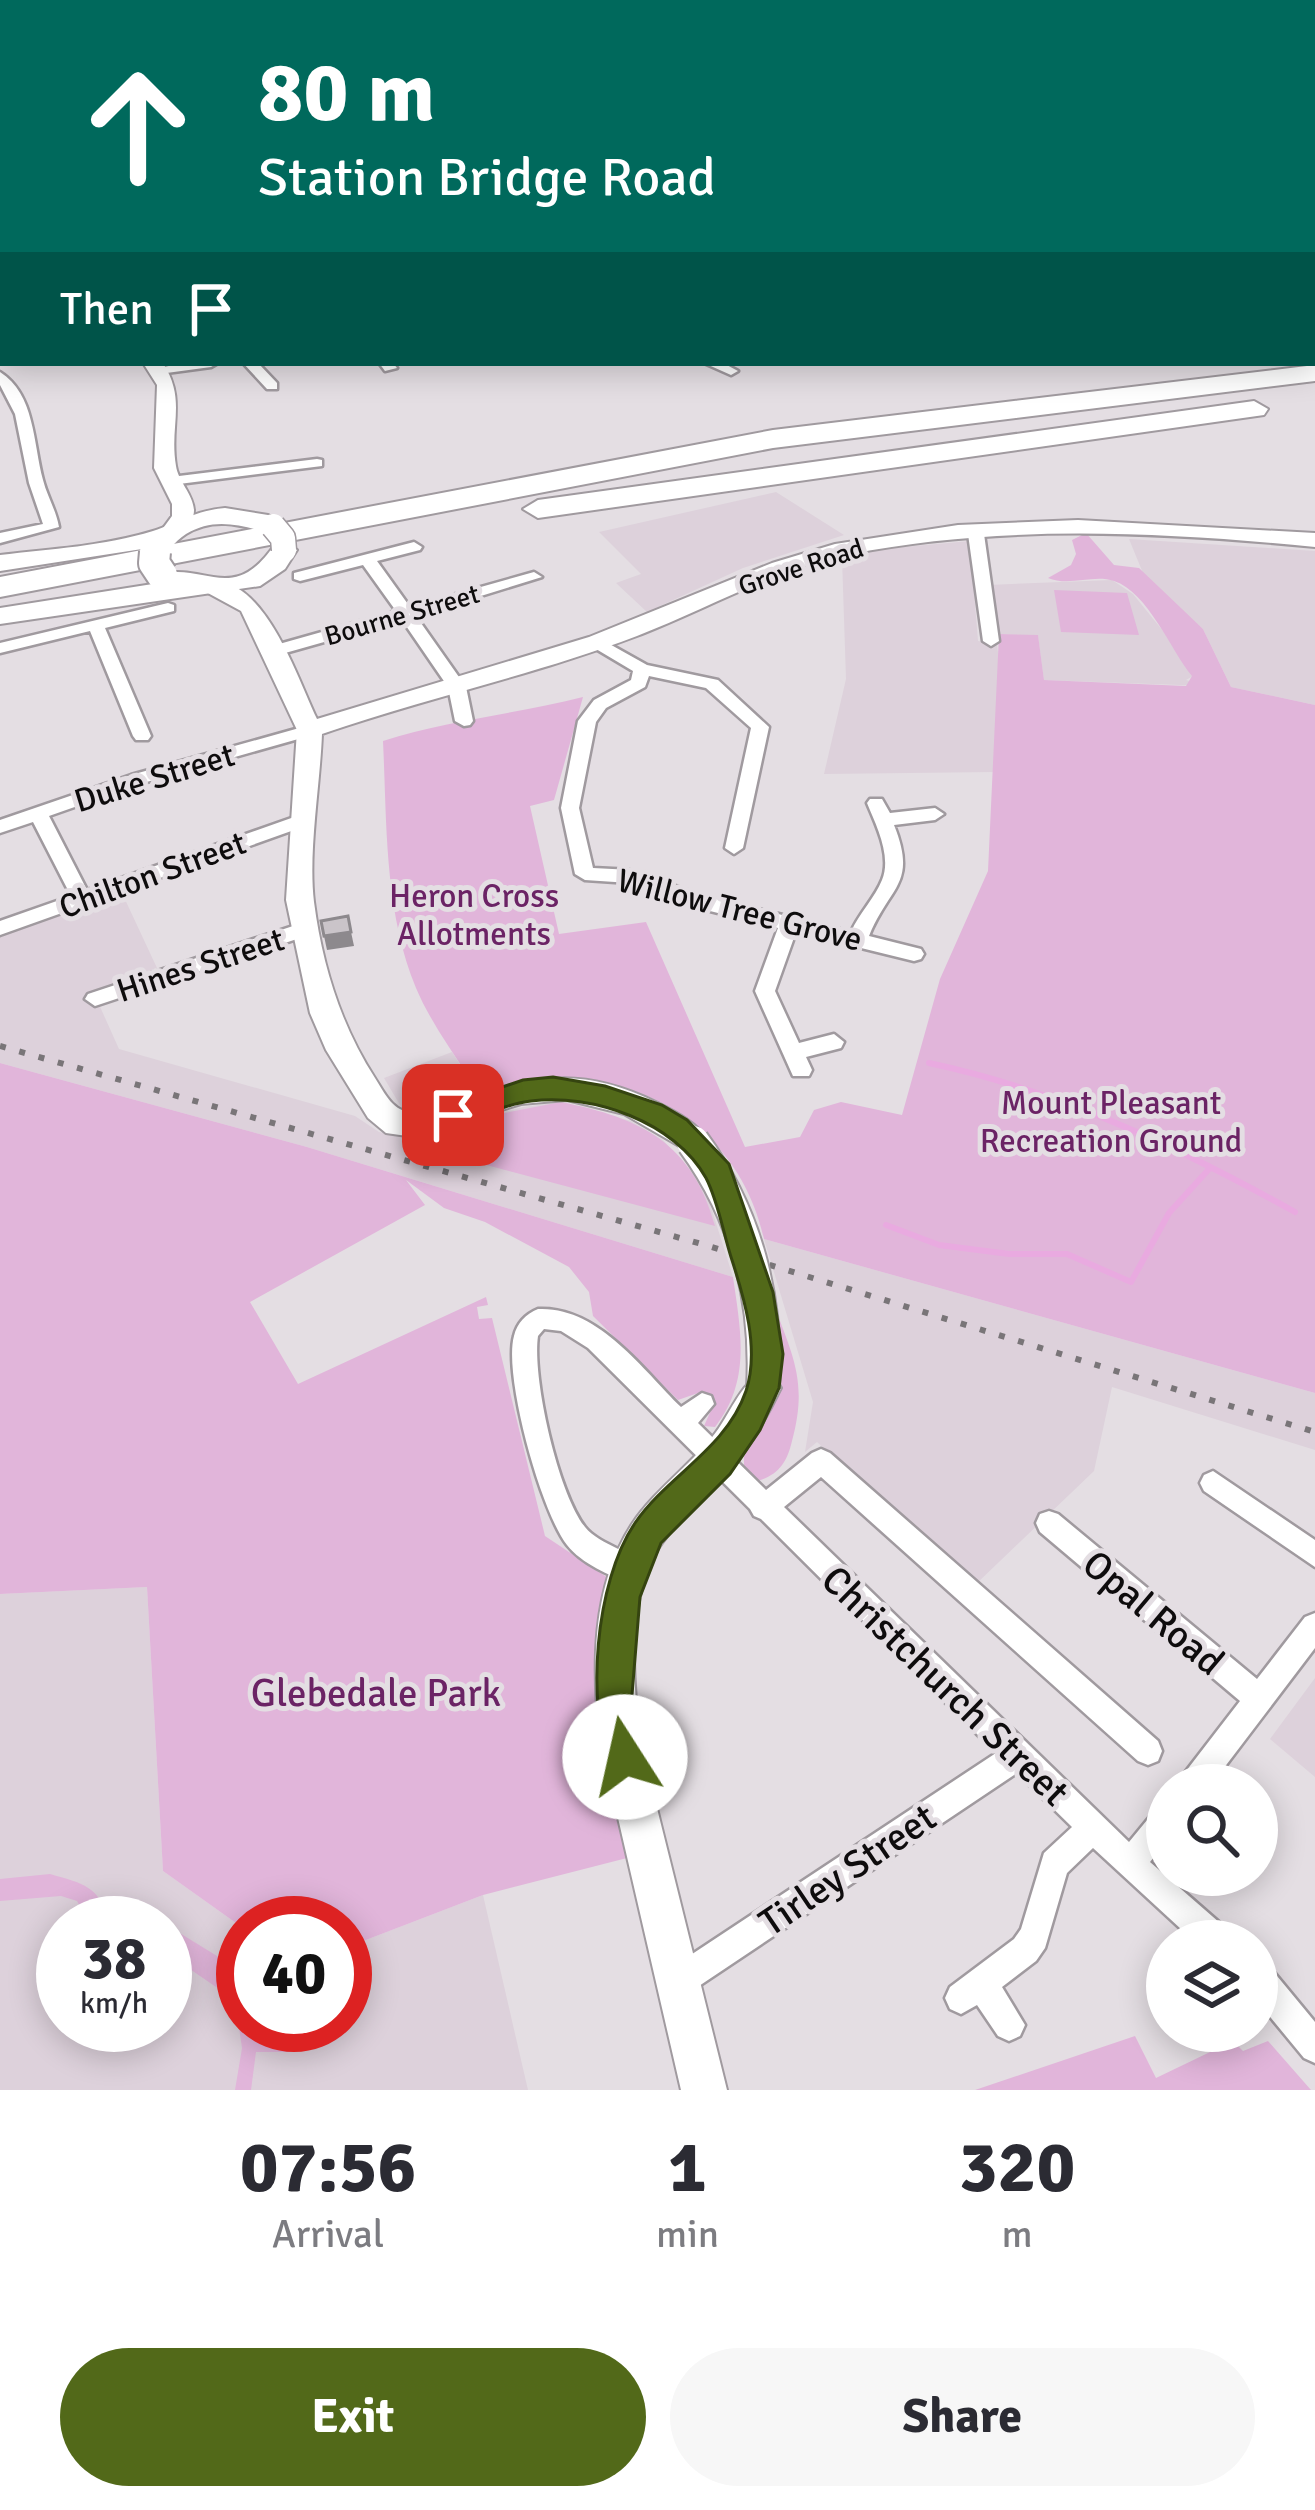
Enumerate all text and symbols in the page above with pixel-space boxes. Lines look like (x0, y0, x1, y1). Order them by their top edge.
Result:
text: 80 m (258, 41, 435, 145)
icon: ahead (60, 48, 216, 204)
text: Station Bridge Road (258, 144, 716, 211)
icon: arrive (178, 276, 244, 342)
text: Then (60, 282, 154, 337)
street label: Grove Road (734, 532, 868, 603)
street label: Bourne Street (321, 578, 483, 653)
street label: Duke Street (70, 735, 239, 822)
street label: Chilton Street (54, 823, 251, 928)
street label: Willow Tree Grove (613, 860, 866, 961)
park label: Heron Cross Allotments (389, 876, 559, 955)
street label: Hines Street (112, 919, 289, 1012)
pin (402, 1064, 504, 1166)
icon: arrive (420, 1082, 486, 1148)
park label: Mount Pleasant Recreation Ground (980, 1083, 1242, 1162)
street label: Opal Road (1073, 1540, 1234, 1686)
street label: Christchurch Street (812, 1556, 1079, 1816)
park label: Glebedale Park (251, 1669, 501, 1717)
position arrow (562, 1694, 688, 1820)
map controls (1146, 1764, 1278, 2052)
button: search (1146, 1764, 1278, 1896)
street label: Tirley Street (750, 1793, 945, 1946)
speed limit sign: 40 (216, 1896, 372, 2052)
button: layers (1146, 1920, 1278, 2052)
text: 38 (82, 1922, 146, 1996)
text: km/h (80, 1985, 148, 2022)
text: 07:56 (240, 2123, 416, 2212)
text: 1 (668, 2123, 707, 2212)
text: 320 (959, 2123, 1075, 2212)
text: Arrival (272, 2210, 384, 2258)
text: min (656, 2210, 719, 2258)
text: m (1001, 2210, 1033, 2258)
button: Exit (60, 2348, 646, 2486)
button: Share (670, 2348, 1255, 2486)

